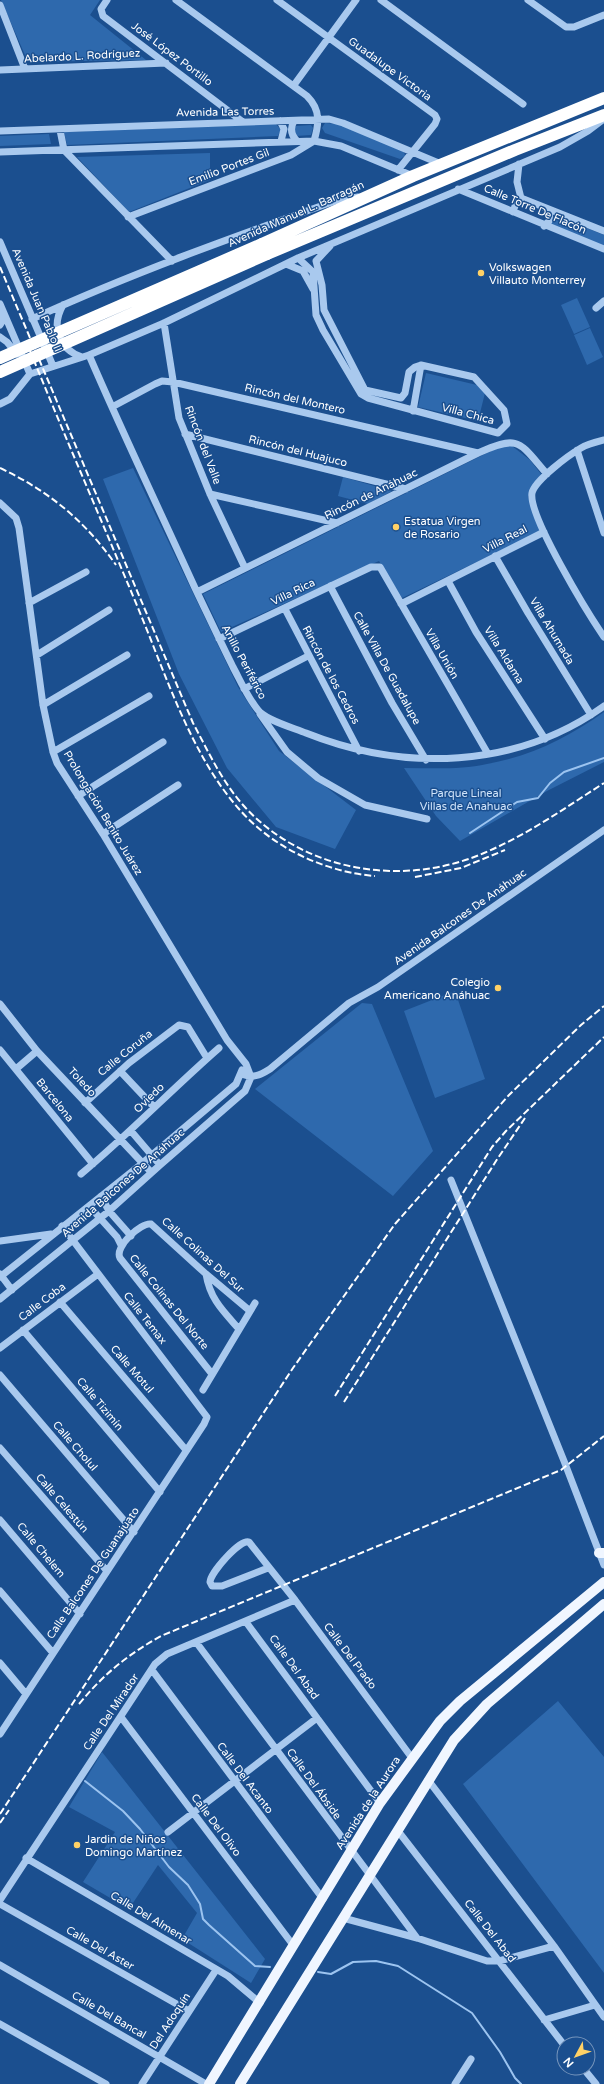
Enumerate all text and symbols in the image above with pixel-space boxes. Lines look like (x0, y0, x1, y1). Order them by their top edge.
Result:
street label: José López Portillo (129, 19, 215, 89)
street label: Guadalupe Victoria (346, 34, 434, 104)
street label: Abelardo L. Rodríguez (23, 46, 141, 66)
street label: Avenida Las Torres (176, 105, 274, 119)
street label: Emilio Portes Gil (187, 146, 271, 188)
street label: Avenida Manuel L. Barragán (226, 178, 366, 250)
street label: Calle Torre De Flacón (482, 181, 588, 237)
street label: Avenida Juan Pablo II (9, 246, 65, 354)
place label: Volkswagen Villauto Monterrey (489, 261, 586, 287)
marker: Volkswagen Villauto Monterrey (476, 268, 486, 278)
street label: Rincón del Montero (243, 381, 347, 417)
street label: Villa Chica (440, 401, 496, 427)
street label: Rincón del Valle (182, 404, 224, 486)
street label: Rincón del Huajuco (247, 432, 349, 470)
street label: Rincón de Anáhuac (322, 466, 420, 522)
place label: Estatua Virgen de Rosario (404, 515, 481, 541)
marker: Estatua Virgen de Rosario (391, 522, 401, 532)
street label: Villa Real (481, 522, 529, 556)
street label: Villa Rica (269, 576, 317, 608)
street label: Villa Ahumada (527, 595, 577, 667)
street label: Calle Villa De Guadalupe (350, 609, 424, 727)
street label: Anillo Periférico (219, 622, 269, 702)
street label: Rincón de los Cedros (300, 624, 362, 726)
street label: Villa Aldama (481, 624, 527, 686)
street label: Villa Unión (422, 627, 462, 681)
street label: Prolongación Benito Juárez (61, 748, 146, 878)
park label: Parque Lineal Villas de Anahuac (420, 787, 512, 813)
street label: Avenida Balcones De Anáhuac (391, 866, 529, 968)
place label: Colegio Americano Anáhuac (384, 976, 490, 1002)
marker: Colegio Americano Anáhuac (493, 983, 503, 993)
street label: Calle Coruña (95, 1027, 155, 1079)
street label: Toledo (65, 1065, 99, 1100)
street label: Barcelona (34, 1076, 76, 1124)
street label: Oviedo (131, 1080, 167, 1116)
street label: Avenida Balcones De Anáhuac (59, 1126, 187, 1240)
street label: Calle Colinas Del Sur (159, 1215, 248, 1296)
street label: Calle Colinas Del Norte (127, 1252, 211, 1352)
street label: Calle Coba (16, 1280, 68, 1324)
street label: Calle Temax (121, 1289, 169, 1347)
street label: Calle Motul (108, 1342, 156, 1396)
street label: Calle Tizimín (74, 1375, 126, 1433)
street label: Calle Cholul (50, 1418, 100, 1474)
street label: Calle Celestún (33, 1471, 91, 1535)
street label: Calle Balcones De Guanajuato (44, 1504, 142, 1641)
street label: Calle Chelem (14, 1520, 68, 1580)
street label: Calle Del Prado (321, 1620, 379, 1692)
street label: Calle Del Abad (266, 1632, 322, 1702)
street label: Calle Del Mirador (81, 1671, 142, 1753)
street label: Calle Del Acanto (214, 1740, 276, 1816)
street label: Calle Del Ábside (284, 1745, 345, 1822)
street label: Avenida de la Aurora (333, 1754, 403, 1852)
street label: Calle Del Olivo (188, 1791, 244, 1859)
place label: Jardin de Niños Domingo Martínez (85, 1833, 183, 1859)
marker: Jardin de Niños Domingo Martínez (72, 1840, 82, 1850)
street label: Calle Del Almenar (108, 1889, 195, 1948)
street label: Calle Del Abad (461, 1897, 519, 1965)
street label: Calle Del Aster (64, 1923, 137, 1973)
street label: Calle Del Bancal (70, 1988, 148, 2042)
street label: Del Adoquín (147, 1990, 193, 2052)
north arrow (556, 2036, 596, 2076)
text: N (561, 2055, 577, 2070)

